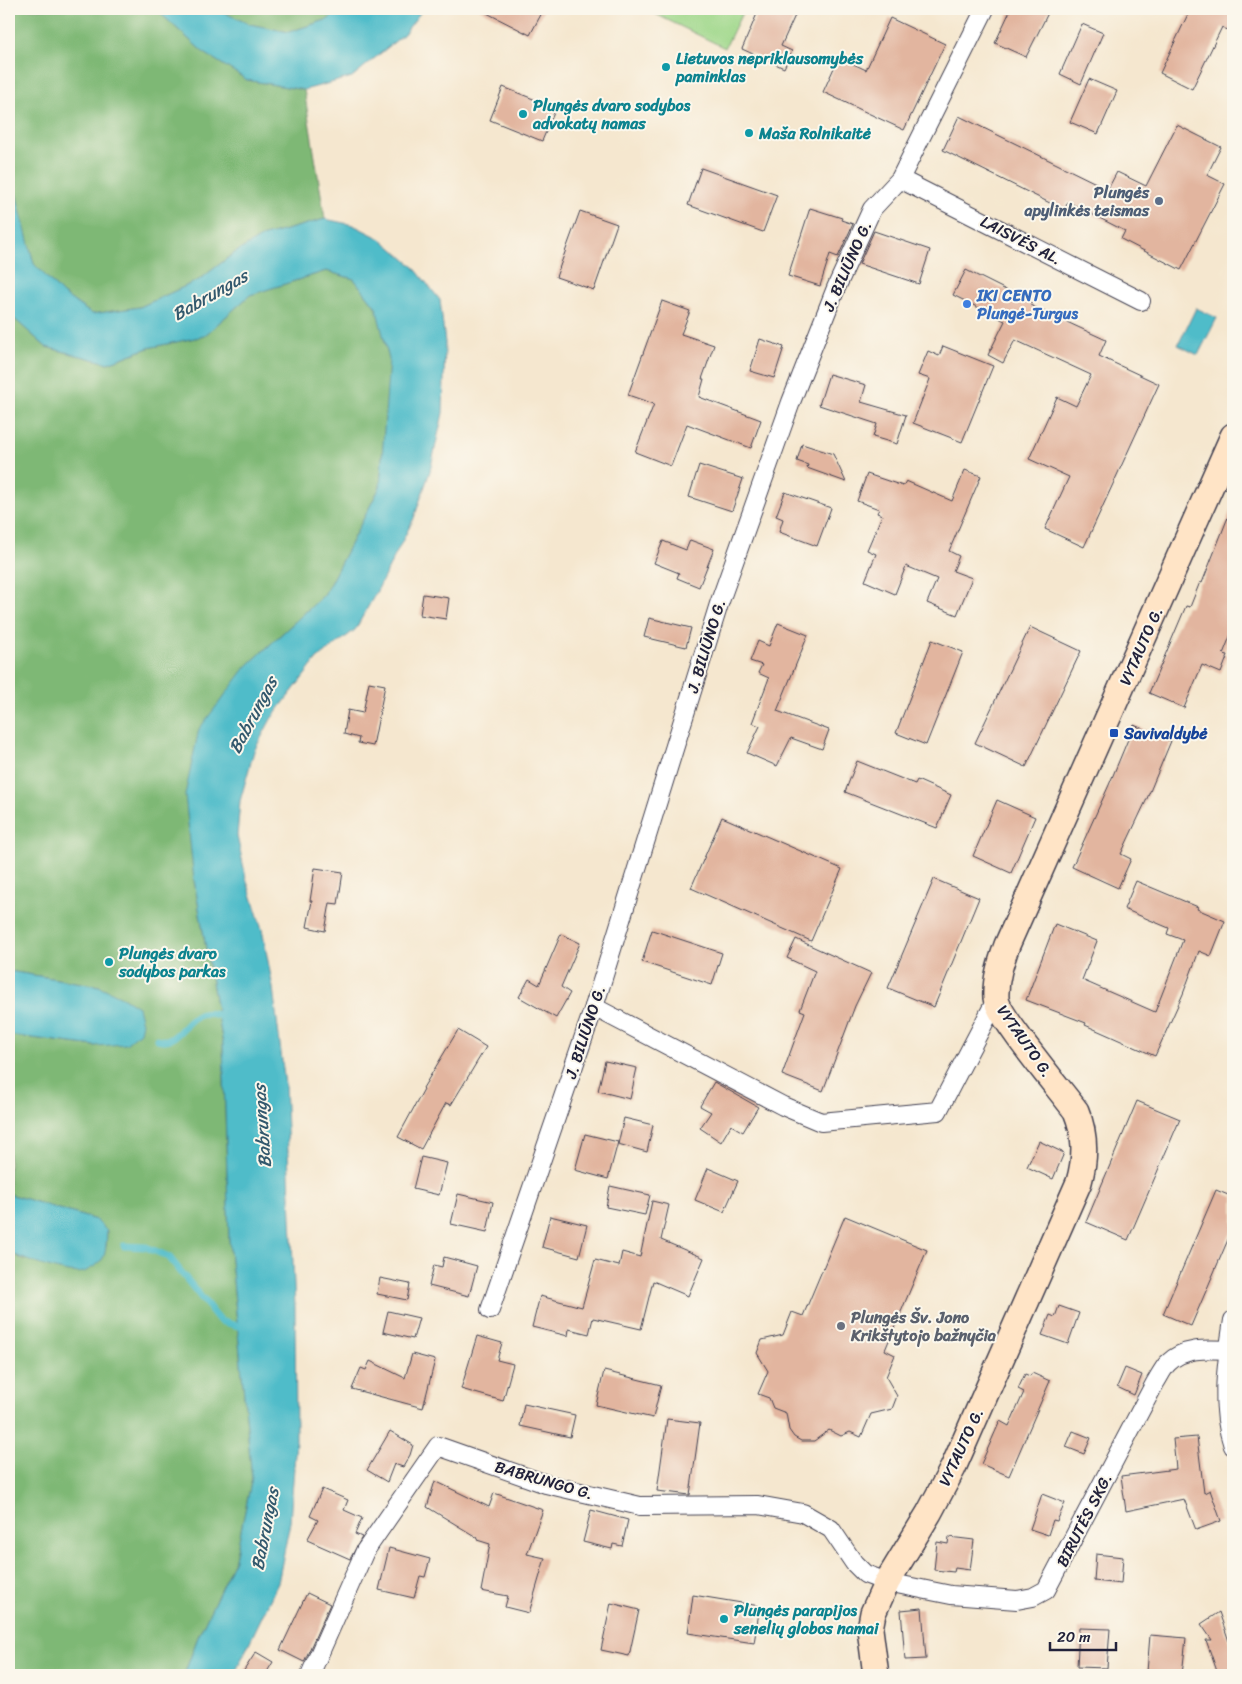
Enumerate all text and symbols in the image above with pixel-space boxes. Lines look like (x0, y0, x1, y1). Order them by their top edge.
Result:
place label: Lietuvos nepriklausomybės paminklas (675, 44, 864, 91)
marker: Lietuvos nepriklausomybės paminklas (660, 61, 672, 73)
place label: Plungės dvaro sodybos advokatų namas (532, 91, 691, 138)
marker: Plungės dvaro sodybos advokatų namas (517, 108, 529, 120)
place label: Maša Rolnikaitė (758, 119, 872, 148)
marker: Maša Rolnikaitė (743, 127, 755, 139)
place label: Plungės apylinkės teismas (1024, 178, 1150, 225)
marker: Plungės apylinkės teismas (1153, 195, 1165, 207)
street label: LAISVĖS AL. (975, 207, 1067, 273)
street label: J. BILIŪNO G. (814, 216, 880, 317)
water label: Babrungas (166, 259, 256, 330)
place label: IKI CENTO Plungė-Turgus (976, 281, 1078, 328)
marker: IKI CENTO Plungė-Turgus (961, 298, 973, 310)
street label: J. BILIŪNO G. (678, 596, 734, 697)
street label: VYTAUTO G. (1111, 602, 1171, 690)
water label: Babrungas (219, 669, 288, 759)
place label: Savivaldybė (1123, 719, 1208, 748)
marker: Savivaldybė (1108, 727, 1120, 739)
place label: Plungės dvaro sodybos parkas (118, 939, 226, 986)
marker: Plungės dvaro sodybos parkas (103, 956, 115, 968)
street label: J. BILIŪNO G. (556, 982, 614, 1083)
street label: VYTAUTO G. (989, 998, 1061, 1084)
water label: Babrungas (243, 1082, 281, 1169)
place label: Plungės Šv. Jono Krikštytojo bažnyčia (850, 1303, 997, 1350)
marker: Plungės Šv. Jono Krikštytojo bažnyčia (835, 1320, 847, 1332)
street label: VYTAUTO G. (930, 1403, 992, 1491)
street label: BABRUNGO G. (491, 1452, 597, 1508)
street label: BIRUTĖS SKG. (1048, 1468, 1120, 1572)
water label: Babrungas (241, 1483, 289, 1573)
place label: Plungės parapijos senelių globos namai (733, 1596, 880, 1643)
marker: Plungės parapijos senelių globos namai (718, 1613, 730, 1625)
scale bar (1050, 1619, 1116, 1651)
text: 20 m (1057, 1624, 1091, 1650)

